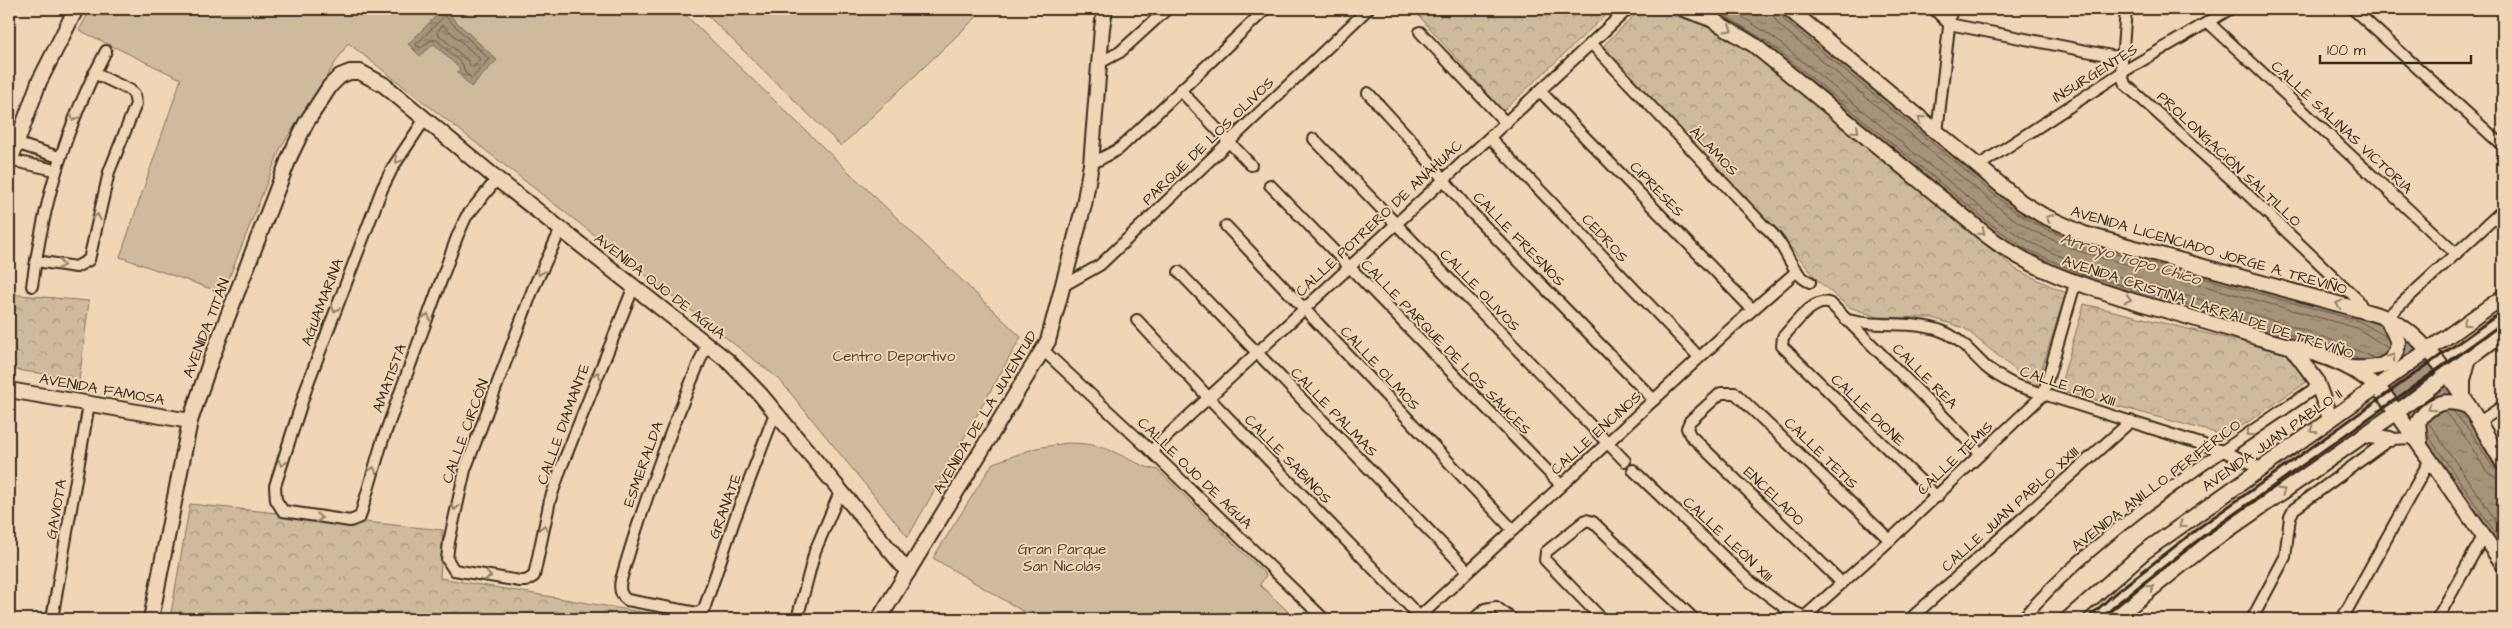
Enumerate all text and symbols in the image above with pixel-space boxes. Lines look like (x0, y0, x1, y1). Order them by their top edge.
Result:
one-way arrow (1723, 23, 1732, 33)
scale bar (2320, 32, 2471, 64)
street label: INSURGENTES (2049, 39, 2142, 108)
text: 100 m (2327, 40, 2366, 61)
street label: CALLE SALINAS VICTORIA (2266, 56, 2417, 199)
street label: PARQUE DE LOS OLIVOS (1138, 72, 1279, 210)
street label: PROLONGACIÓN SALTILLO (2152, 87, 2306, 232)
one-way arrow (70, 113, 81, 122)
one-way arrow (1917, 116, 1926, 125)
street label: ÁLAMOS (1685, 122, 1743, 181)
one-way arrow (1850, 124, 1859, 132)
street label: CALLE POTRERO DE ANÁHUAC (1291, 135, 1468, 302)
one-way arrow (395, 154, 404, 163)
street label: CIPRESES (1625, 157, 1689, 222)
street label: CALLE FRESNOS (1468, 187, 1570, 292)
street label: AVENIDA LICENCIADO JORGE A. TREVIÑO (2068, 201, 2349, 300)
street label: CEDROS (1577, 209, 1633, 268)
one-way arrow (92, 213, 102, 222)
one-way arrow (2045, 214, 2054, 224)
one-way arrow (1976, 226, 1986, 235)
water label: Arroyo Topo Chico (2058, 227, 2204, 292)
street label: AVENIDA OJO DE AGUA (590, 228, 730, 345)
street label: CALLE OLIVOS (1435, 244, 1525, 337)
street label: AVENIDA CRISTINA LARRALDE DE TREVIÑO (2059, 250, 2356, 365)
street label: AGUAMARINA (296, 255, 349, 349)
street label: CALLE PARQUE DE LOS SAUCES (1356, 255, 1536, 440)
one-way arrow (57, 259, 65, 269)
one-way arrow (536, 267, 546, 276)
street label: AVENIDA TITÁN (178, 275, 235, 381)
one-way arrow (2124, 294, 2132, 304)
one-way arrow (2334, 299, 2343, 310)
one-way arrow (331, 304, 341, 313)
one-way arrow (422, 313, 432, 321)
one-way arrow (2462, 317, 2472, 326)
street label: CALLE OLMOS (1335, 322, 1425, 415)
street label: AVENIDA DE LA JUVENTUD (928, 326, 1043, 498)
street label: CALLE REA (1887, 339, 1962, 414)
street label: AMATISTA (367, 340, 412, 416)
park label: Centro Deportivo (833, 346, 956, 367)
one-way arrow (2386, 353, 2395, 363)
street label: CALLE DIAMANTE (532, 361, 595, 487)
street label: CALLE PÍO XIII (2017, 361, 2118, 412)
street label: CALLE PALMAS (1285, 363, 1382, 462)
street label: AVENIDA FAMOSA (38, 368, 166, 411)
street label: CALLE DIONE (1826, 369, 1910, 451)
one-way arrow (591, 371, 601, 380)
street label: CALLE CIRCÓN (437, 376, 494, 486)
street label: AVENIDA JUAN PABLO II (2198, 384, 2347, 497)
street label: CALLE ENCINOS (1546, 386, 1647, 480)
one-way arrow (2427, 402, 2437, 411)
street label: CALLE SABINOS (1239, 410, 1336, 509)
street label: CALLE OJO DE AGUA (1132, 413, 1257, 534)
street label: CALLE TETIS (1779, 413, 1863, 494)
street label: AVENIDA ANILLO PERIFÉRICO (2067, 415, 2245, 556)
street label: CALLE TEMIS (1913, 416, 1998, 500)
street label: ESMERALDA (618, 418, 669, 510)
one-way arrow (2309, 424, 2319, 433)
one-way arrow (2246, 427, 2255, 436)
street label: CALLE JUAN PABLO XXIII (1937, 442, 2084, 577)
one-way arrow (278, 458, 288, 466)
street label: ENCELADO (1738, 462, 1809, 531)
one-way arrow (368, 466, 378, 474)
street label: GRANATE (704, 471, 747, 542)
street label: GAVIOTA (41, 477, 72, 541)
one-way arrow (2276, 488, 2286, 497)
street label: CALLE LEÓN XIII (1678, 492, 1777, 587)
one-way arrow (451, 503, 461, 512)
one-way arrow (315, 512, 323, 523)
one-way arrow (2178, 519, 2187, 528)
one-way arrow (538, 524, 549, 533)
park label: Gran Parque San Nicolás (1018, 539, 1106, 577)
one-way arrow (484, 571, 492, 581)
one-way arrow (2146, 585, 2155, 594)

